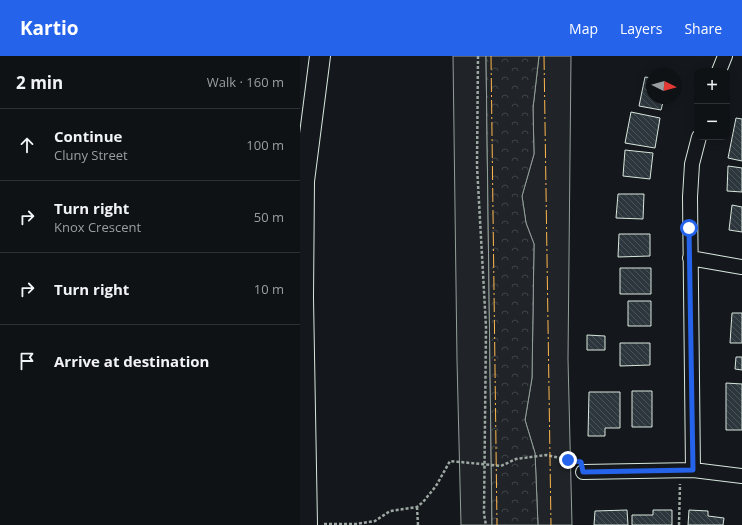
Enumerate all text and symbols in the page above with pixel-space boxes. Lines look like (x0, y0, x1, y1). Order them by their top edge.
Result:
text: Kartio (20, 15, 79, 41)
text: Map (569, 19, 598, 38)
text: Layers (620, 19, 662, 38)
text: Share (684, 19, 722, 38)
north arrow (646, 68, 682, 104)
map controls (694, 68, 730, 140)
button: + (694, 68, 730, 104)
text: 2 min (16, 71, 63, 94)
text: Walk · 160 m (207, 73, 284, 91)
button: − (694, 104, 730, 140)
text: Continue (54, 126, 122, 146)
icon: ahead (16, 134, 38, 156)
text: 100 m (246, 136, 284, 154)
text: Cluny Street (54, 146, 128, 164)
text: Turn right (54, 198, 129, 218)
icon: right (16, 206, 38, 228)
text: 50 m (254, 208, 284, 226)
text: Knox Crescent (54, 218, 141, 236)
route start (680, 219, 698, 237)
icon: right (16, 278, 38, 300)
text: Turn right (54, 279, 129, 299)
text: 10 m (254, 280, 284, 298)
icon: arrive (16, 350, 38, 372)
text: Arrive at destination (54, 351, 209, 371)
route end (559, 451, 577, 469)

